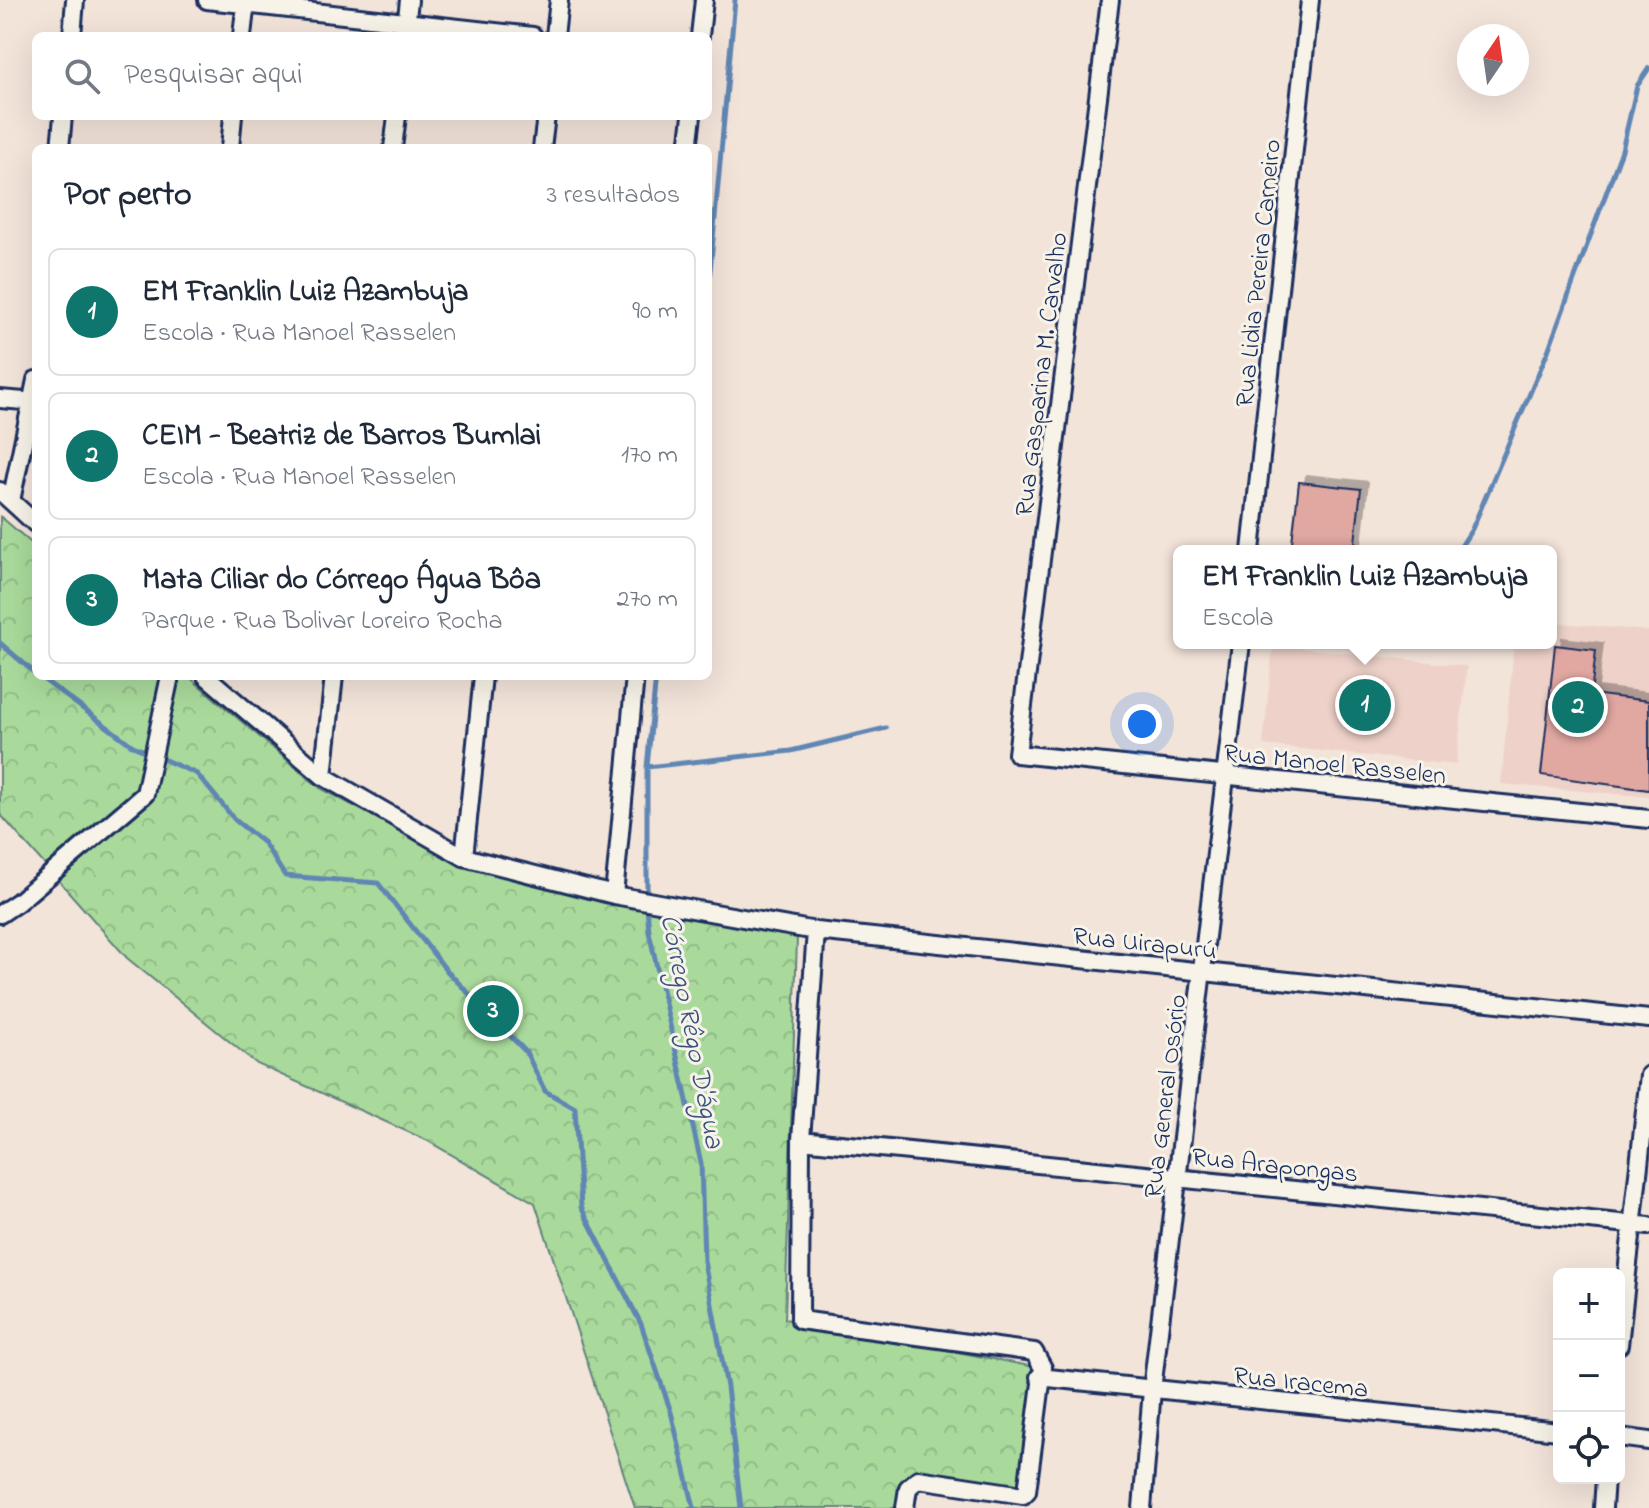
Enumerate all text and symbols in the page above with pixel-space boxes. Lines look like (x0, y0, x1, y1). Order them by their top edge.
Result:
north arrow (1457, 24, 1529, 96)
search box (32, 32, 712, 120)
icon: search (60, 54, 104, 98)
text: Pesquisar aqui (124, 54, 303, 98)
street label: Rua Lidia Pereira Carneiro (1227, 138, 1293, 409)
text: Por perto (64, 171, 192, 221)
text: 3 resultados (547, 177, 680, 215)
street label: Rua Gasparina M. Carvalho (1007, 230, 1079, 519)
text: EM Franklin Luiz Azambuja (142, 271, 468, 315)
text: 1 (88, 293, 96, 331)
text: 90 m (632, 293, 678, 331)
text: Escola · Rua Manoel Rasselen (142, 315, 456, 353)
text: CEIM - Beatriz de Barros Bumlai (142, 415, 541, 459)
text: 2 (86, 437, 98, 475)
text: 170 m (621, 437, 678, 475)
text: Escola · Rua Manoel Rasselen (142, 459, 456, 497)
popup (1173, 545, 1557, 649)
text: EM Franklin Luiz Azambuja (1202, 556, 1528, 600)
text: Mata Ciliar do Córrego Água Bôa (142, 559, 541, 603)
text: 3 (87, 581, 97, 619)
text: 270 m (616, 581, 678, 619)
text: Escola (1202, 600, 1274, 638)
text: Parque · Rua Bolivar Loreiro Rocha (142, 603, 502, 641)
pin: 1 (1339, 675, 1391, 735)
pin: 2 (1552, 677, 1604, 737)
your location (1122, 704, 1162, 744)
street label: Rua Manoel Rasselen (1221, 735, 1448, 797)
water label: Córrego Rêgo D'água (648, 911, 734, 1153)
street label: Rua Uirapurú (1071, 919, 1219, 971)
pin: 3 (467, 981, 519, 1041)
street label: Rua General Osório (1136, 992, 1198, 1201)
street label: Rua Arapongas (1190, 1139, 1360, 1195)
map controls (1553, 1268, 1625, 1484)
button: + (1553, 1268, 1625, 1340)
button: − (1553, 1340, 1625, 1412)
street label: Rua Iracema (1231, 1358, 1370, 1410)
button: locate (1553, 1412, 1625, 1484)

